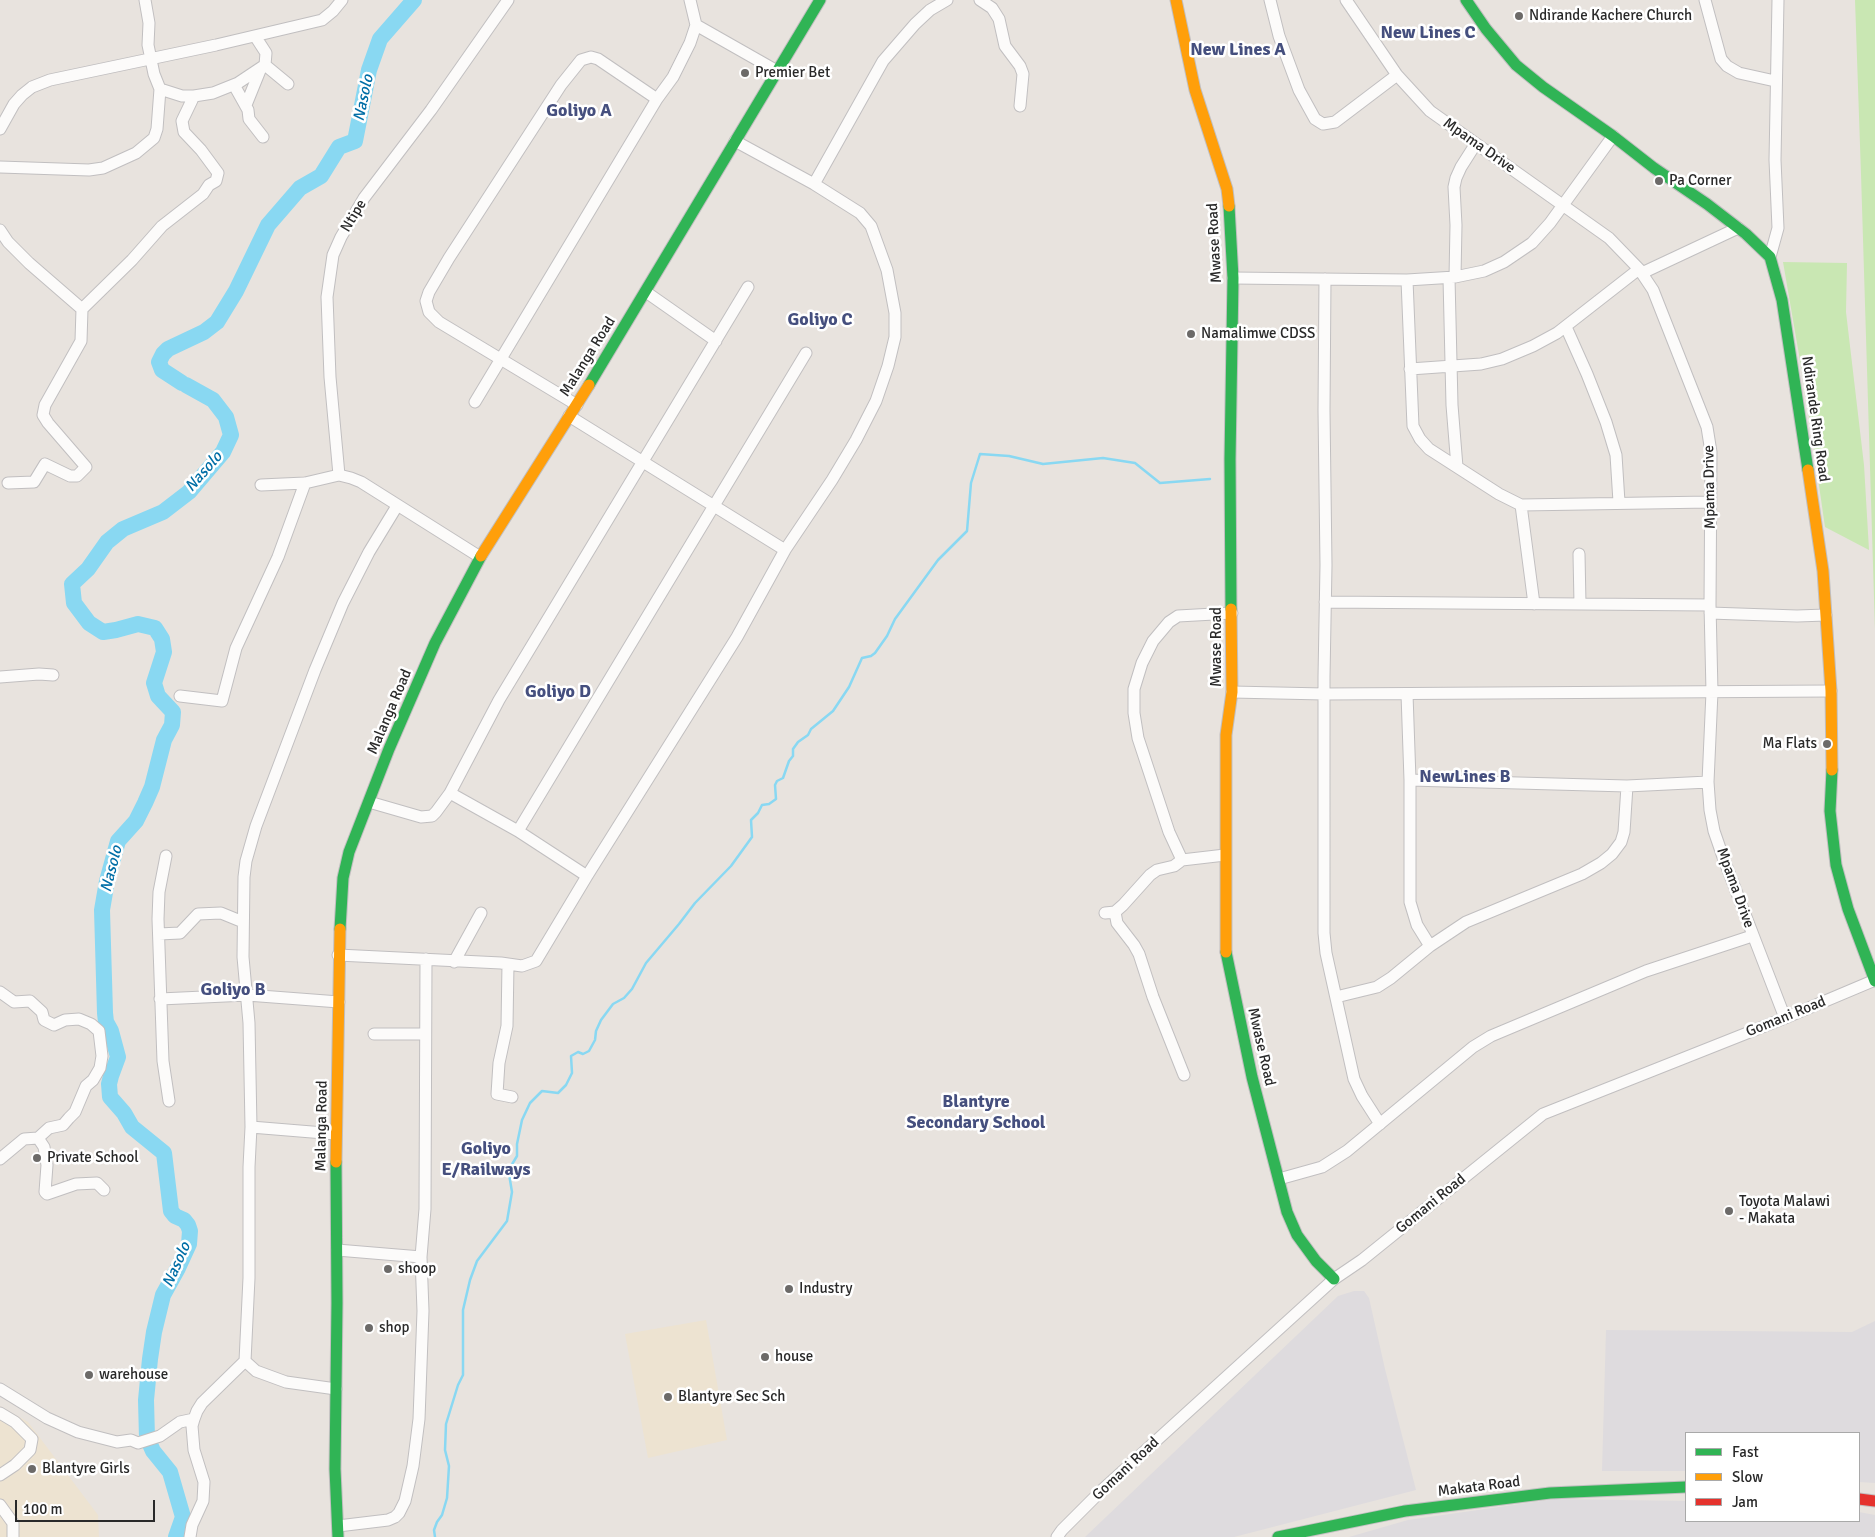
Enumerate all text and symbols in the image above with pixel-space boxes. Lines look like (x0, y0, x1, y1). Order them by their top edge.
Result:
place label: Ndirande Kachere Church (1529, 7, 1692, 25)
marker: Ndirande Kachere Church (1513, 10, 1525, 22)
district label: New Lines C (1380, 22, 1476, 44)
district label: New Lines A (1190, 39, 1286, 61)
place label: Premier Bet (755, 64, 830, 82)
marker: Premier Bet (739, 67, 751, 79)
water label: Nasolo (350, 73, 378, 123)
district label: Goliyo A (546, 100, 612, 122)
street label: Mpama Drive (1439, 115, 1519, 177)
place label: Pa Corner (1669, 172, 1732, 190)
marker: Pa Corner (1653, 175, 1665, 187)
street label: Ntipe (337, 196, 371, 236)
street label: Mwase Road (1204, 203, 1226, 283)
district label: Goliyo C (788, 309, 852, 331)
street label: Malanga Road (556, 314, 620, 400)
place label: Namalimwe CDSS (1201, 325, 1315, 343)
marker: Namalimwe CDSS (1185, 328, 1197, 340)
street label: Ndirande Ring Road (1797, 355, 1833, 483)
street label: Mpama Drive (1700, 445, 1720, 529)
water label: Nasolo (181, 448, 227, 496)
street label: Mwase Road (1208, 607, 1226, 687)
street label: Malanga Road (364, 667, 416, 757)
district label: Goliyo D (525, 681, 591, 703)
place label: Ma Flats (1762, 735, 1817, 753)
marker: Ma Flats (1821, 738, 1833, 750)
district label: NewLines B (1419, 766, 1511, 788)
water label: Nasolo (97, 844, 127, 894)
street label: Mpama Drive (1712, 845, 1758, 931)
district label: Goliyo B (201, 979, 265, 1001)
street label: Gomani Road (1743, 993, 1829, 1041)
street label: Mwase Road (1243, 1006, 1279, 1088)
street label: Malanga Road (312, 1080, 332, 1172)
district label: Blantyre Secondary School (907, 1091, 1045, 1134)
district label: Goliyo E/Railways (441, 1138, 531, 1180)
place label: Private School (47, 1149, 139, 1167)
marker: Private School (31, 1152, 43, 1164)
street label: Gomani Road (1392, 1170, 1470, 1238)
place label: Toyota Malawi - Makata (1739, 1193, 1830, 1228)
marker: Toyota Malawi - Makata (1723, 1205, 1735, 1217)
water label: Nasolo (159, 1240, 195, 1290)
place label: shoop (398, 1260, 436, 1278)
marker: shoop (382, 1263, 394, 1275)
place label: Industry (799, 1280, 852, 1298)
marker: Industry (783, 1283, 795, 1295)
place label: shop (379, 1319, 409, 1337)
marker: shop (363, 1322, 375, 1334)
place label: house (775, 1348, 813, 1366)
marker: house (759, 1351, 771, 1363)
place label: warehouse (99, 1366, 168, 1384)
marker: warehouse (83, 1369, 95, 1381)
place label: Blantyre Sec Sch (678, 1388, 785, 1406)
marker: Blantyre Sec Sch (662, 1391, 674, 1403)
legend (1685, 1432, 1860, 1522)
street label: Gomani Road (1089, 1434, 1163, 1504)
text: Fast (1732, 1443, 1759, 1461)
place label: Blantyre Girls (42, 1460, 130, 1478)
marker: Blantyre Girls (26, 1463, 38, 1475)
text: Slow (1732, 1468, 1763, 1486)
street label: Makata Road (1437, 1473, 1521, 1501)
scale bar (18, 1490, 158, 1522)
text: Jam (1732, 1493, 1758, 1511)
text: 100 m (23, 1500, 63, 1518)

